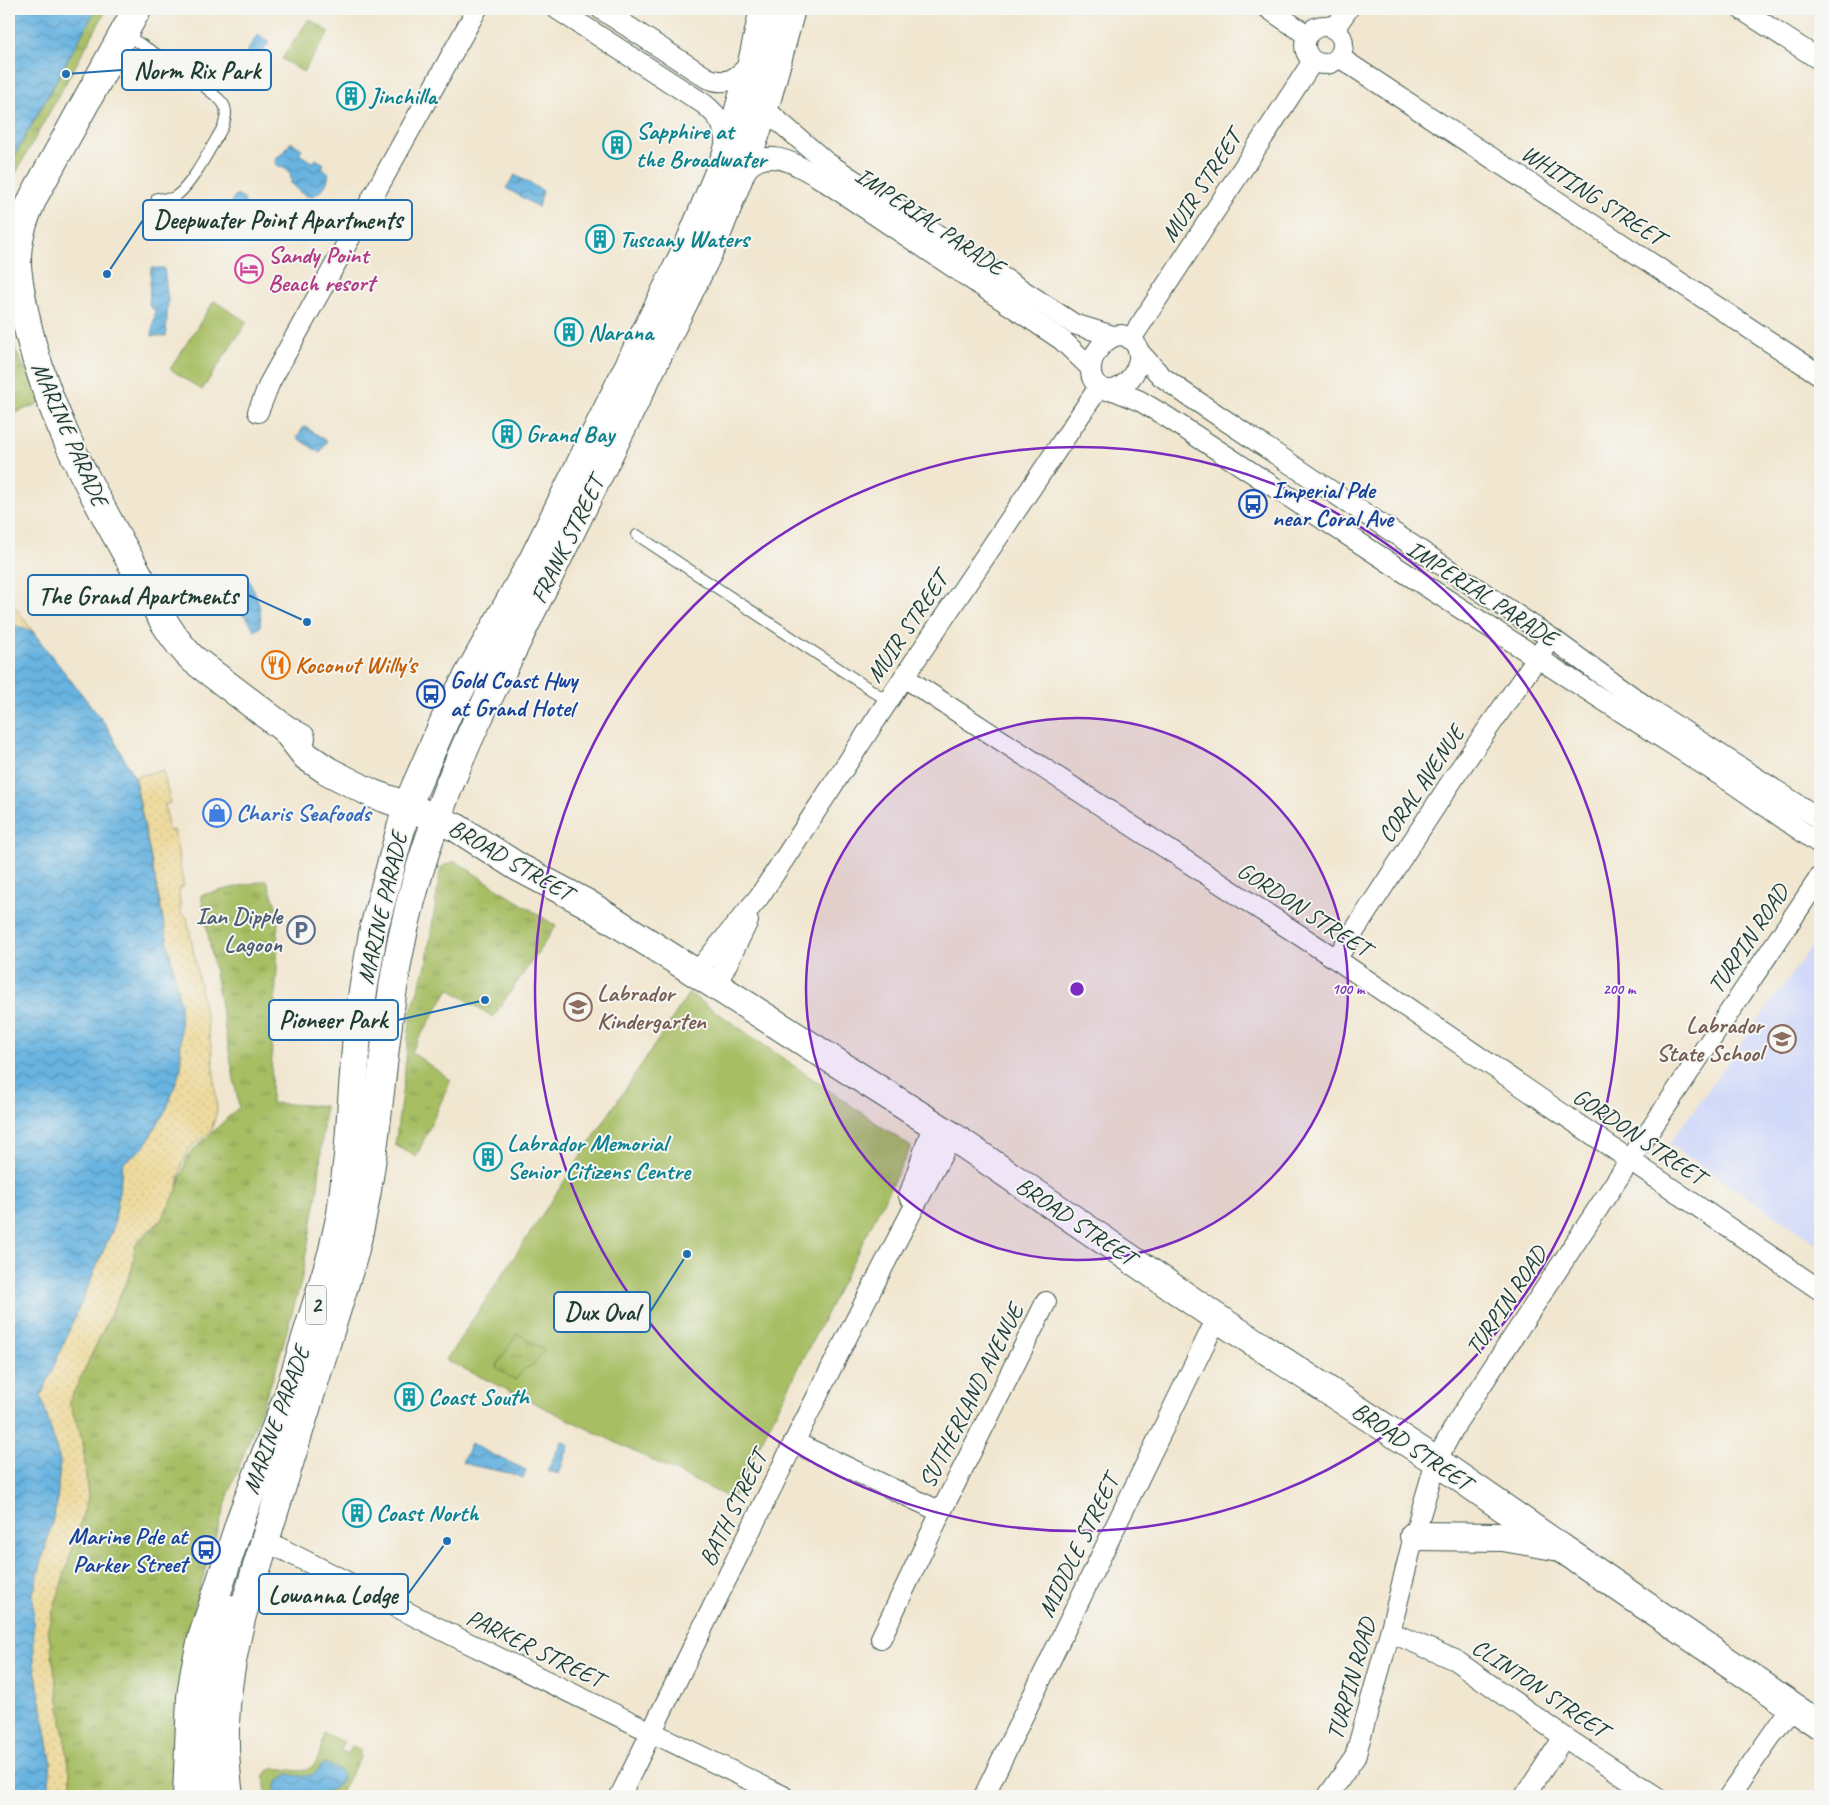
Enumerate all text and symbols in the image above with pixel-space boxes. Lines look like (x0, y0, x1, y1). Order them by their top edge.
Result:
callout: Norm Rix Park (122, 50, 271, 90)
text: Norm Rix Park (134, 55, 263, 87)
building icon: Jinchilla (336, 81, 366, 111)
place label: Jinchilla (368, 81, 439, 111)
place label: Sapphire at the Broadwater (636, 116, 769, 174)
street label: MUIR STREET (1154, 120, 1251, 247)
building icon: Sapphire at the Broadwater (602, 130, 632, 160)
street label: WHITING STREET (1516, 138, 1675, 256)
street label: IMPERIAL PARADE (850, 160, 1013, 284)
callout: Deepwater Point Apartments (143, 200, 412, 240)
text: Deepwater Point Apartments (154, 204, 405, 236)
building icon: Tuscany Waters (585, 224, 615, 254)
place label: Tuscany Waters (619, 224, 752, 254)
place label: Sandy Point Beach resort (268, 240, 378, 298)
hotel icon: Sandy Point Beach resort (234, 254, 264, 284)
building icon: Narana (554, 317, 584, 347)
place label: Narana (588, 317, 655, 347)
street label: MARINE PARADE (25, 357, 116, 513)
building icon: Grand Bay (492, 419, 522, 449)
place label: Grand Bay (526, 419, 617, 449)
street label: FRANK STREET (523, 466, 613, 608)
place label: Imperial Pde near Coral Ave (1272, 475, 1395, 533)
bus stop icon: Imperial Pde near Coral Ave (1238, 489, 1268, 519)
street label: IMPERIAL PARADE (1401, 533, 1566, 655)
street label: MUIR STREET (859, 561, 958, 688)
callout: The Grand Apartments (28, 575, 248, 615)
text: The Grand Apartments (38, 580, 240, 612)
restaurant icon: Koconut Willy's (261, 650, 291, 680)
place label: Koconut Willy's (295, 650, 419, 680)
place label: Gold Coast Hwy at Grand Hotel (450, 665, 580, 723)
bus stop icon: Gold Coast Hwy at Grand Hotel (416, 679, 446, 709)
street label: CORAL AVENUE (1371, 717, 1473, 848)
shop icon: Charis Seafoods (202, 798, 232, 828)
place label: Charis Seafoods (236, 798, 373, 828)
street label: BROAD STREET (444, 812, 583, 910)
street label: MARINE PARADE (350, 826, 415, 987)
street label: GORDON STREET (1232, 855, 1381, 966)
street label: TURPIN ROAD (1701, 877, 1797, 999)
place label: Ian Dipple Lagoon (196, 901, 284, 959)
parking icon: Ian Dipple Lagoon (286, 915, 316, 945)
place label: Labrador Kindergarten (597, 978, 707, 1036)
centre of rings (1068, 980, 1086, 998)
text: 100 m (1332, 980, 1366, 999)
text: 200 m (1603, 980, 1637, 999)
school or university icon: Labrador Kindergarten (563, 992, 593, 1022)
callout: Pioneer Park (269, 1000, 398, 1040)
text: Pioneer Park (279, 1004, 390, 1036)
place label: Labrador State School (1656, 1010, 1768, 1068)
school or university icon: Labrador State School (1767, 1024, 1797, 1054)
street label: GORDON STREET (1567, 1081, 1716, 1194)
place label: Labrador Memorial Senior Citizens Centre (507, 1128, 692, 1186)
building icon: Labrador Memorial Senior Citizens Centre (473, 1142, 503, 1172)
street label: BROAD STREET (1010, 1170, 1146, 1275)
street label: TURPIN ROAD (1459, 1239, 1555, 1361)
road number: 2 (306, 1286, 326, 1324)
callout: Dux Oval (554, 1292, 650, 1332)
text: Dux Oval (565, 1296, 644, 1328)
street label: SUTHERLAND AVENUE (912, 1296, 1032, 1493)
street label: MARINE PARADE (235, 1339, 318, 1498)
building icon: Coast South (394, 1382, 424, 1412)
place label: Coast South (428, 1382, 531, 1412)
street label: BROAD STREET (1346, 1395, 1482, 1500)
street label: BATH STREET (692, 1441, 776, 1571)
street label: MIDDLE STREET (1031, 1465, 1128, 1622)
building icon: Coast North (342, 1498, 372, 1528)
place label: Coast North (376, 1498, 479, 1528)
place label: Marine Pde at Parker Street (68, 1521, 191, 1579)
bus stop icon: Marine Pde at Parker Street (191, 1535, 221, 1565)
callout: Lowanna Lodge (259, 1574, 408, 1614)
text: Lowanna Lodge (268, 1579, 399, 1611)
street label: PARKER STREET (462, 1602, 614, 1697)
street label: TURPIN ROAD (1319, 1613, 1383, 1743)
street label: CLINTON STREET (1466, 1632, 1619, 1748)

